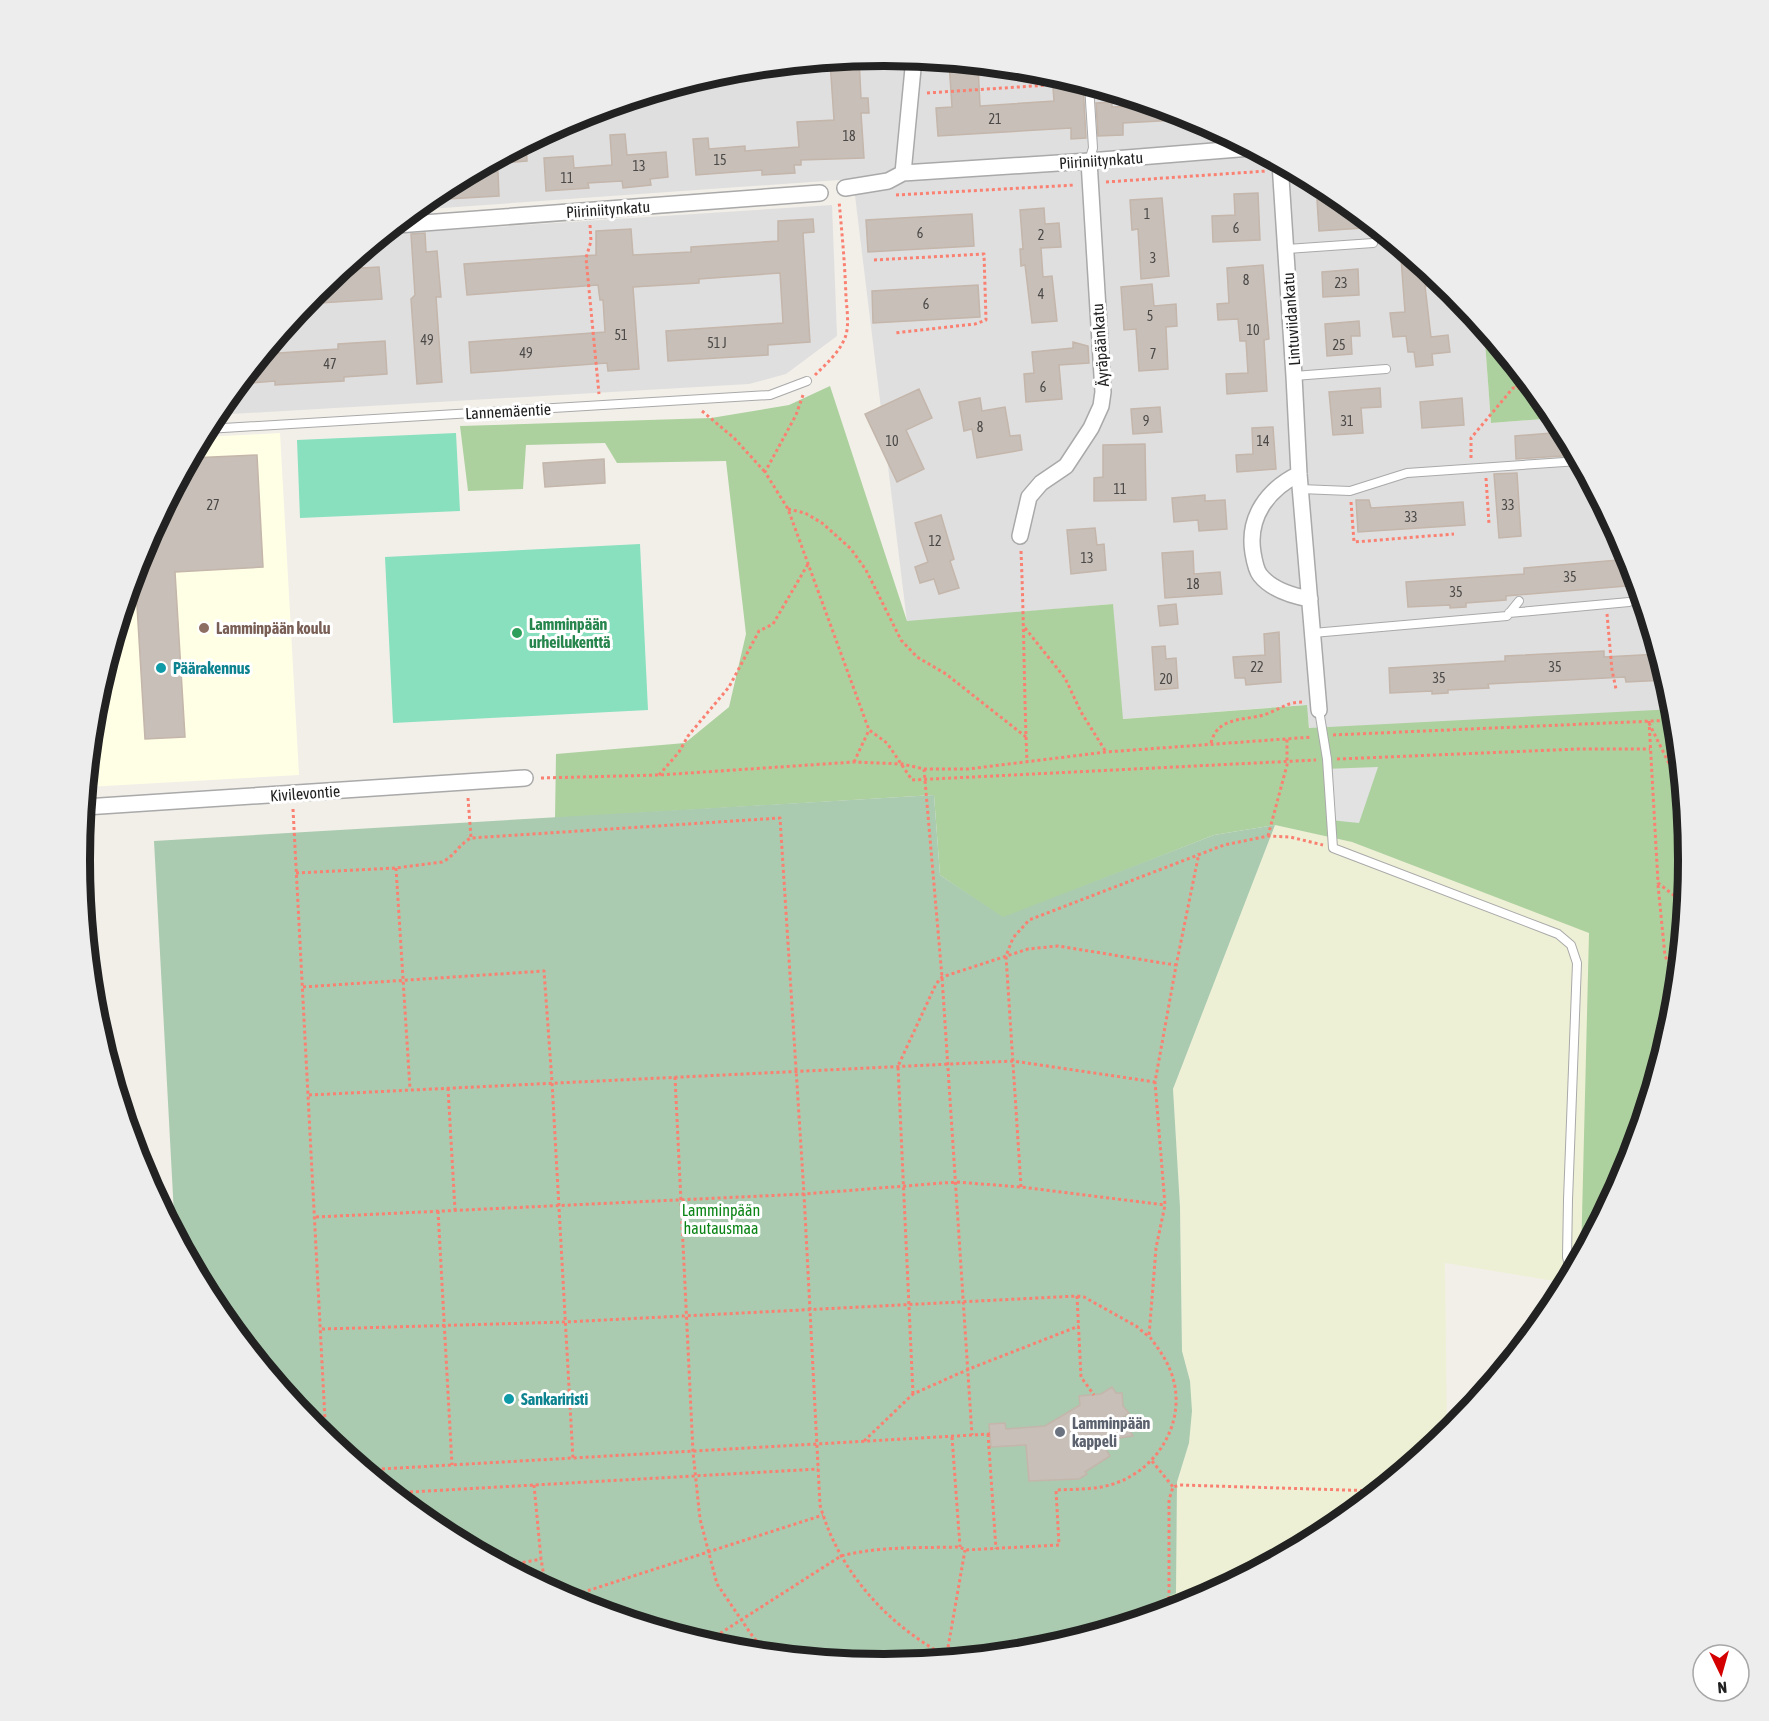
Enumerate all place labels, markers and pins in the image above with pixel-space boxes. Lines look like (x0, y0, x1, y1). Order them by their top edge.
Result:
place label: Lamminpään urheilukenttä (529, 615, 611, 651)
place label: Lamminpään koulu (216, 619, 331, 637)
marker: Lamminpään koulu (197, 621, 211, 635)
marker: Lamminpään urheilukenttä (510, 626, 524, 640)
place label: Päärakennus (173, 659, 250, 677)
marker: Päärakennus (154, 661, 168, 675)
place label: Sankariristi (521, 1390, 588, 1408)
marker: Sankariristi (502, 1392, 516, 1406)
place label: Lamminpään kappeli (1072, 1414, 1151, 1450)
marker: Lamminpään kappeli (1053, 1425, 1067, 1439)

